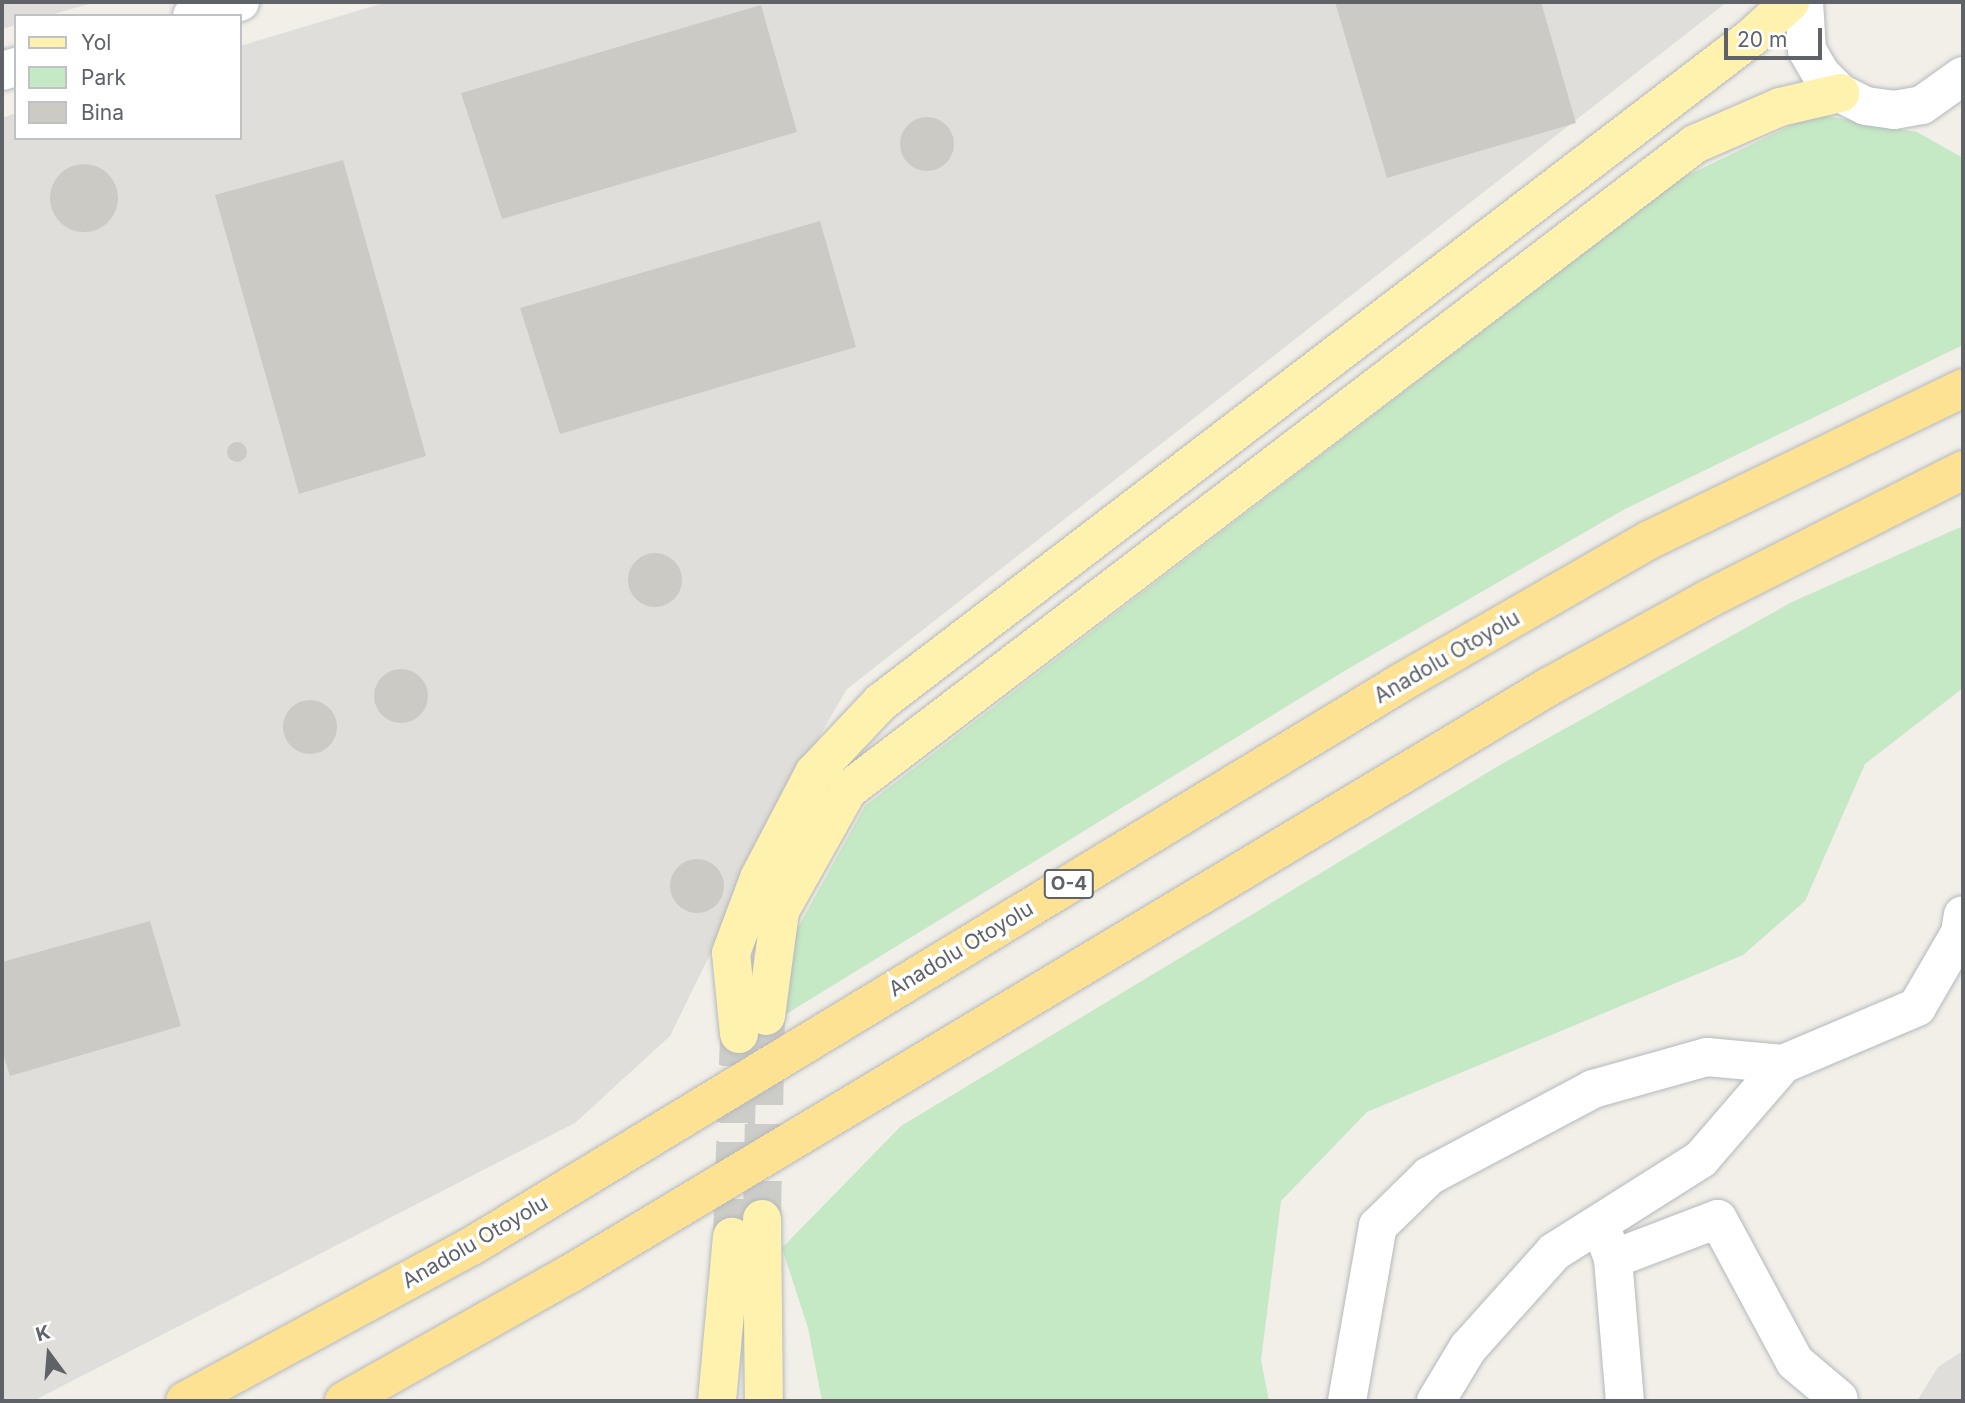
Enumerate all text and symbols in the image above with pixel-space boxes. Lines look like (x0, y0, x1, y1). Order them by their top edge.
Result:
legend (14, 14, 242, 140)
scale bar (1727, 14, 1825, 58)
text: 20 m (1737, 27, 1787, 52)
text: Yol (81, 30, 111, 55)
text: Park (81, 65, 126, 90)
text: Bina (81, 100, 124, 125)
street label: Anadolu Otoyolu (1370, 605, 1524, 709)
road number: O-4 (1043, 869, 1095, 900)
street label: Anadolu Otoyolu (884, 896, 1038, 1002)
street label: Anadolu Otoyolu (398, 1190, 552, 1294)
north arrow (14, 1319, 84, 1389)
text: K (33, 1320, 53, 1346)

